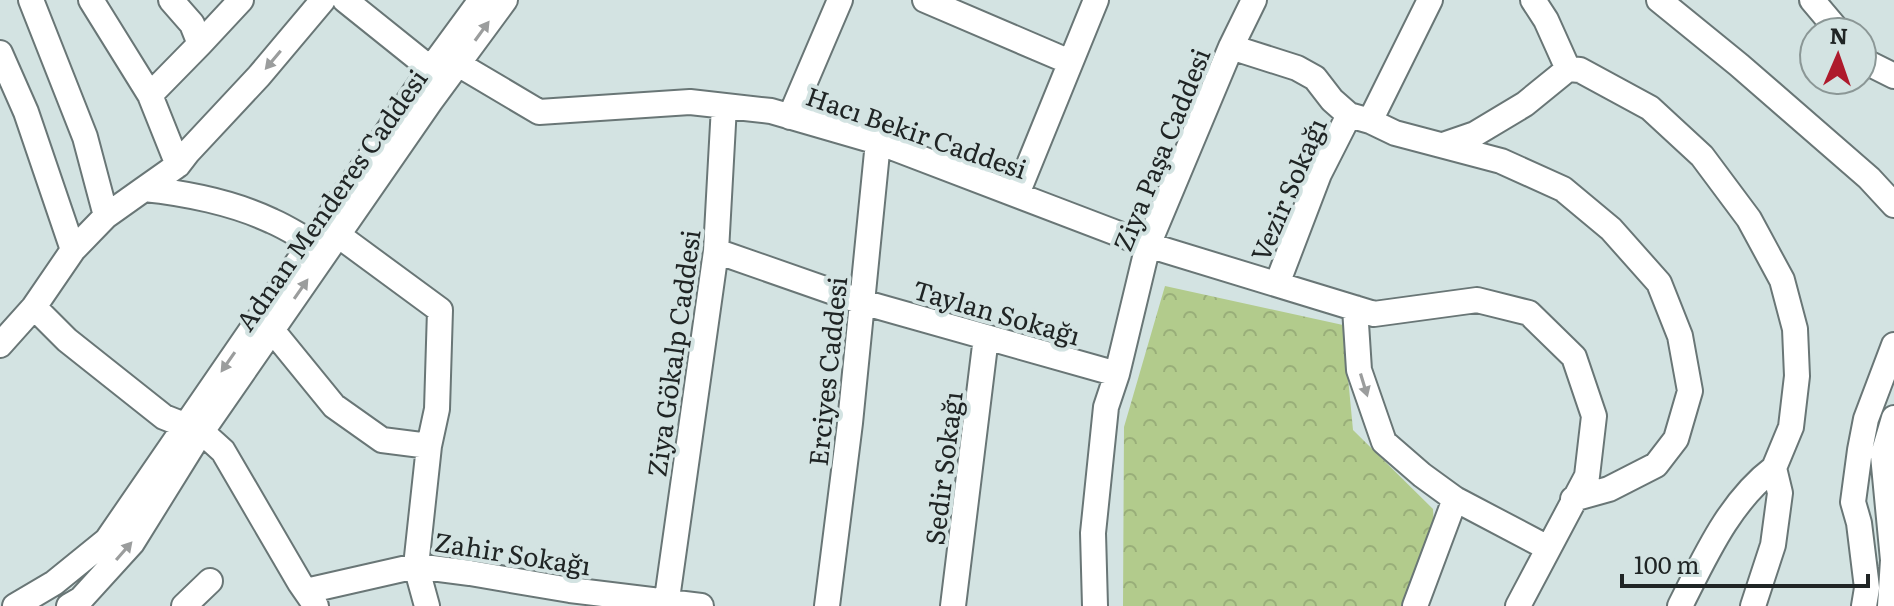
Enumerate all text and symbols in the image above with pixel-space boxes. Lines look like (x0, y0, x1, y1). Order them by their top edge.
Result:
north arrow (1798, 16, 1878, 96)
text: N (1829, 18, 1849, 51)
one-way arrow (474, 21, 490, 41)
street label: Ziya Paşa Caddesi (1102, 41, 1219, 256)
one-way arrow (265, 49, 282, 69)
street label: Adnan Menderes Caddesi (225, 60, 436, 338)
street label: Hacı Bekir Caddesi (801, 75, 1033, 187)
street label: Vezir Sokağı (1239, 111, 1335, 267)
street label: Ziya Gökalp Caddesi (635, 226, 709, 479)
street label: Taylan Sokağı (909, 268, 1086, 354)
street label: Erciyes Caddesi (797, 274, 855, 468)
one-way arrow (293, 279, 308, 300)
one-way arrow (221, 352, 236, 373)
one-way arrow (1358, 374, 1371, 398)
street label: Sedir Sokağı (913, 389, 971, 547)
street label: Zahir Sokağı (432, 520, 594, 584)
scale bar (1622, 538, 1868, 588)
one-way arrow (115, 542, 132, 562)
text: 100 m (1634, 546, 1700, 581)

